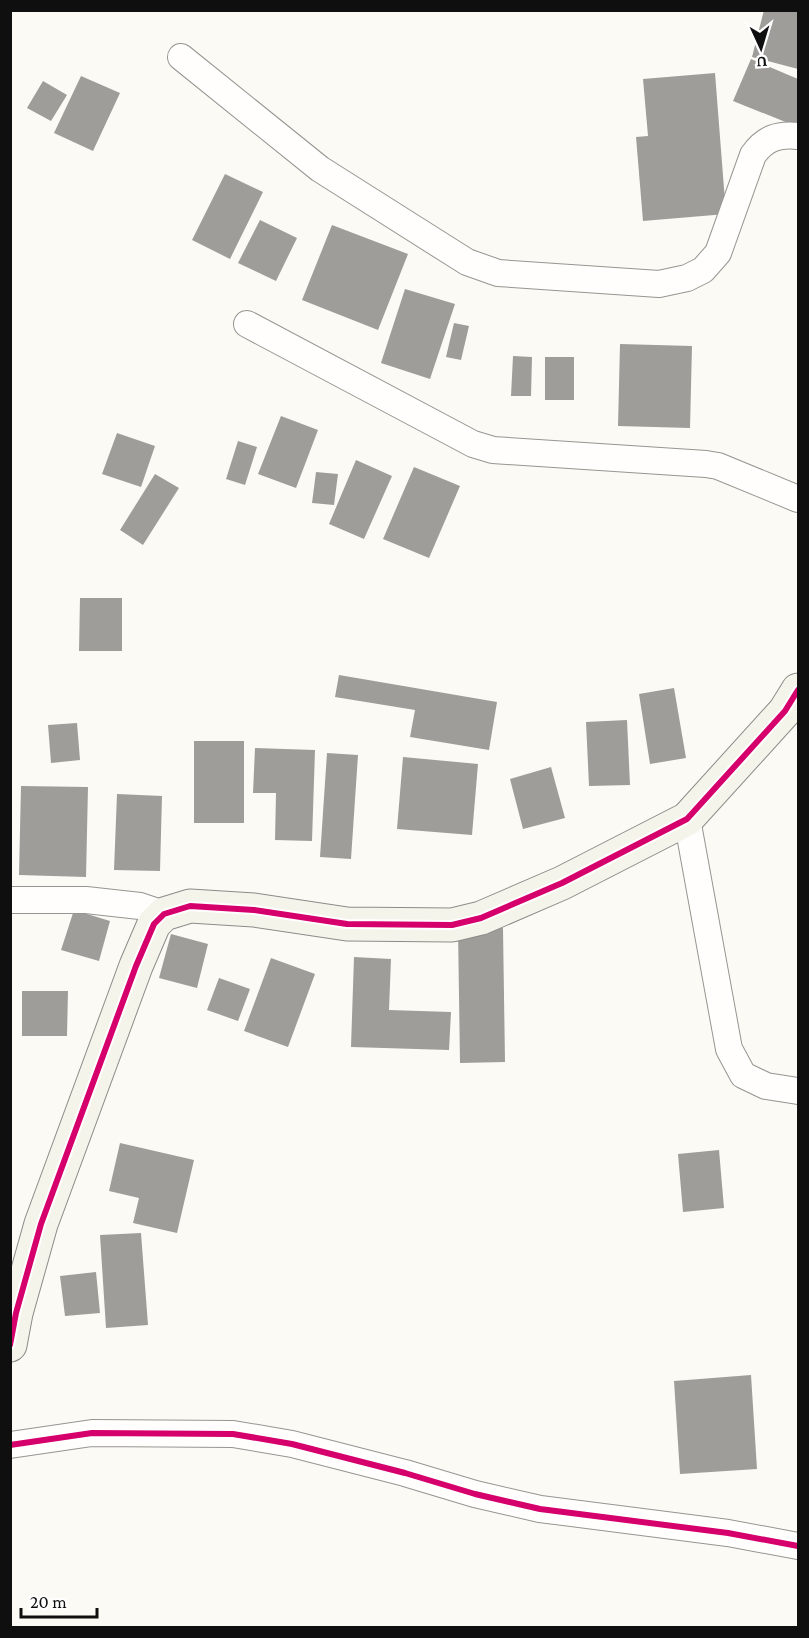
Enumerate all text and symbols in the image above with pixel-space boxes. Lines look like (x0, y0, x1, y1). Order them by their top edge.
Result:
north arrow (731, 18, 791, 78)
text: U (756, 54, 768, 71)
scale bar (21, 1581, 98, 1619)
text: 20 m (30, 1592, 67, 1612)

